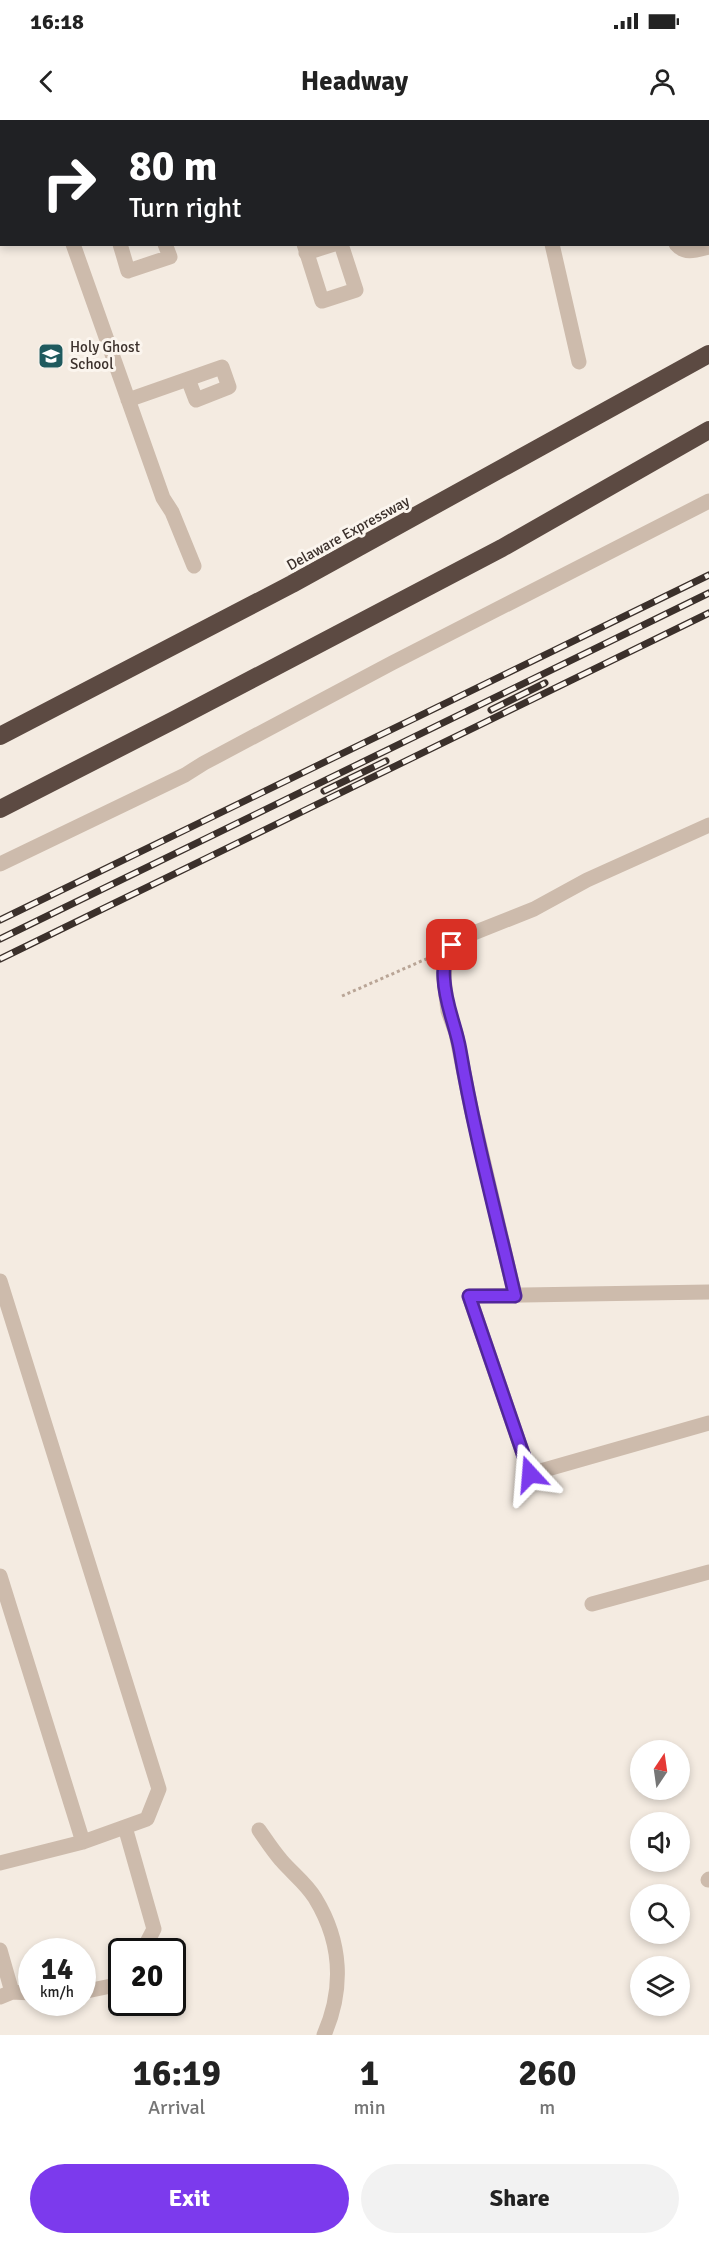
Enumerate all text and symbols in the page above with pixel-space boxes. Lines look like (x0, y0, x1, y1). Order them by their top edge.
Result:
text: 16:18 (30, 8, 84, 35)
icon: back (30, 65, 63, 98)
text: Headway (301, 65, 408, 98)
icon: person (646, 65, 679, 98)
text: 80 m (129, 141, 218, 192)
icon: right (30, 144, 108, 222)
text: Turn right (129, 192, 242, 225)
place label: Holy Ghost School (70, 338, 140, 373)
school or university icon: Holy Ghost School (36, 341, 66, 371)
street label: Delaware Expressway (283, 492, 413, 574)
pin (426, 919, 477, 970)
icon: arrive (435, 928, 468, 961)
position arrow (498, 1442, 562, 1506)
north arrow (630, 1740, 690, 1800)
map controls (630, 1740, 690, 2016)
button: sound (630, 1812, 690, 1872)
button: search (630, 1884, 690, 1944)
speed limit sign: 20 (108, 1938, 186, 2016)
text: 14 (41, 1951, 73, 1988)
button: layers (630, 1956, 690, 2016)
text: km/h (40, 1983, 74, 2001)
text: 16:19 (133, 2051, 221, 2096)
text: 1 (360, 2051, 379, 2096)
text: 260 (518, 2051, 576, 2096)
text: Arrival (148, 2095, 205, 2120)
text: min (353, 2095, 386, 2120)
text: m (539, 2095, 555, 2120)
button: Exit (30, 2164, 349, 2233)
button: Share (361, 2164, 679, 2233)

